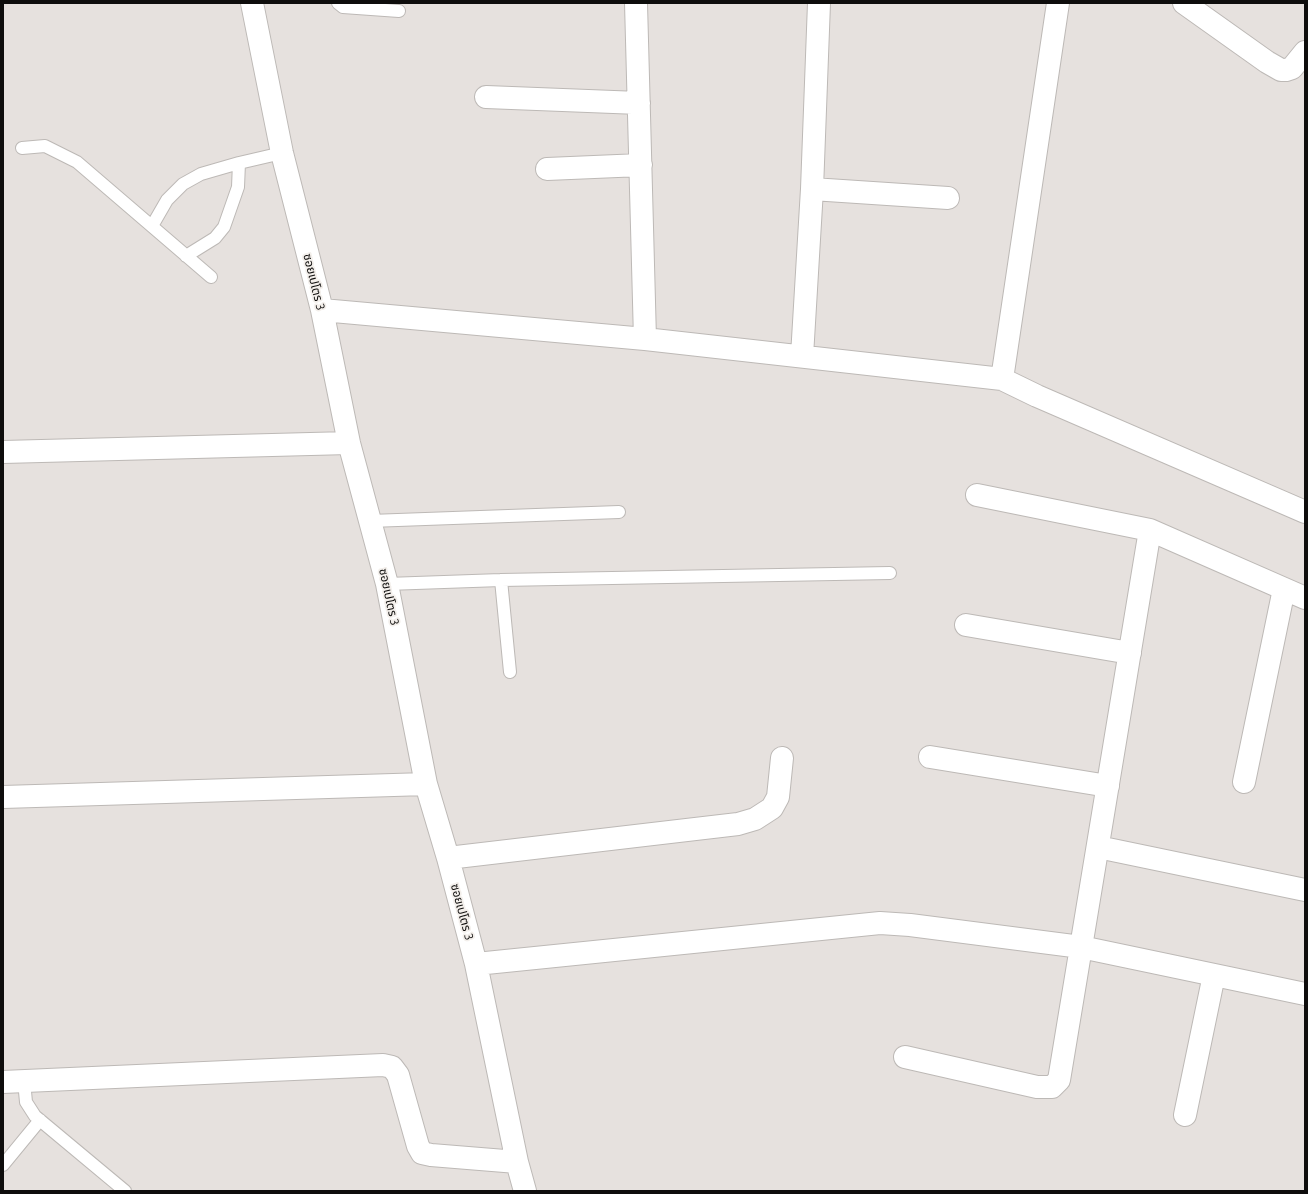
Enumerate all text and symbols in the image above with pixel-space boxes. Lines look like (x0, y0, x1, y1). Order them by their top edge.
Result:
street label: ซอยเปโตร 3 (300, 252, 328, 312)
street label: ซอยเปโตร 3 (376, 567, 402, 627)
street label: ซอยเปโตร 3 (448, 882, 476, 942)

